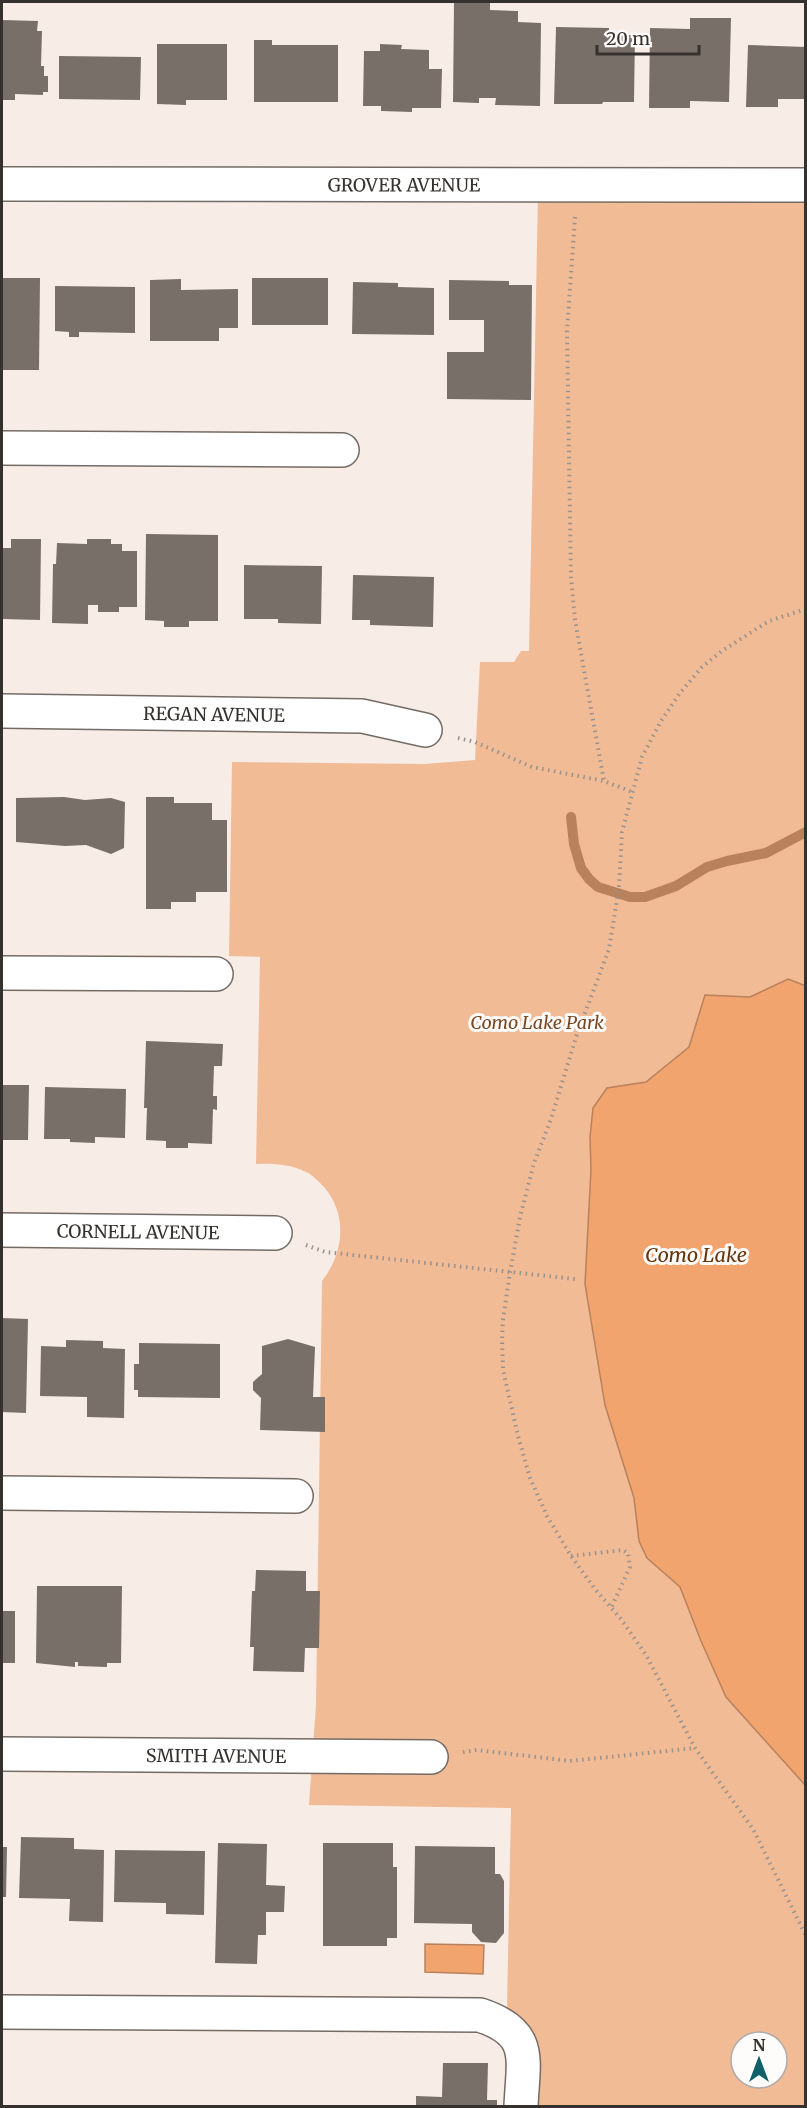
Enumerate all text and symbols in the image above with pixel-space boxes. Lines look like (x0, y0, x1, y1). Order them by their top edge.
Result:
scale bar (597, 18, 699, 56)
text: 20 m (606, 27, 650, 50)
street label: GROVER AVENUE (328, 173, 481, 196)
street label: REGAN AVENUE (143, 701, 286, 726)
park label: Como Lake Park (470, 1011, 604, 1034)
street label: CORNELL AVENUE (57, 1219, 220, 1244)
water label: Como Lake (645, 1242, 747, 1267)
street label: SMITH AVENUE (146, 1744, 287, 1767)
north arrow (729, 2030, 789, 2090)
text: N (753, 2035, 766, 2055)

